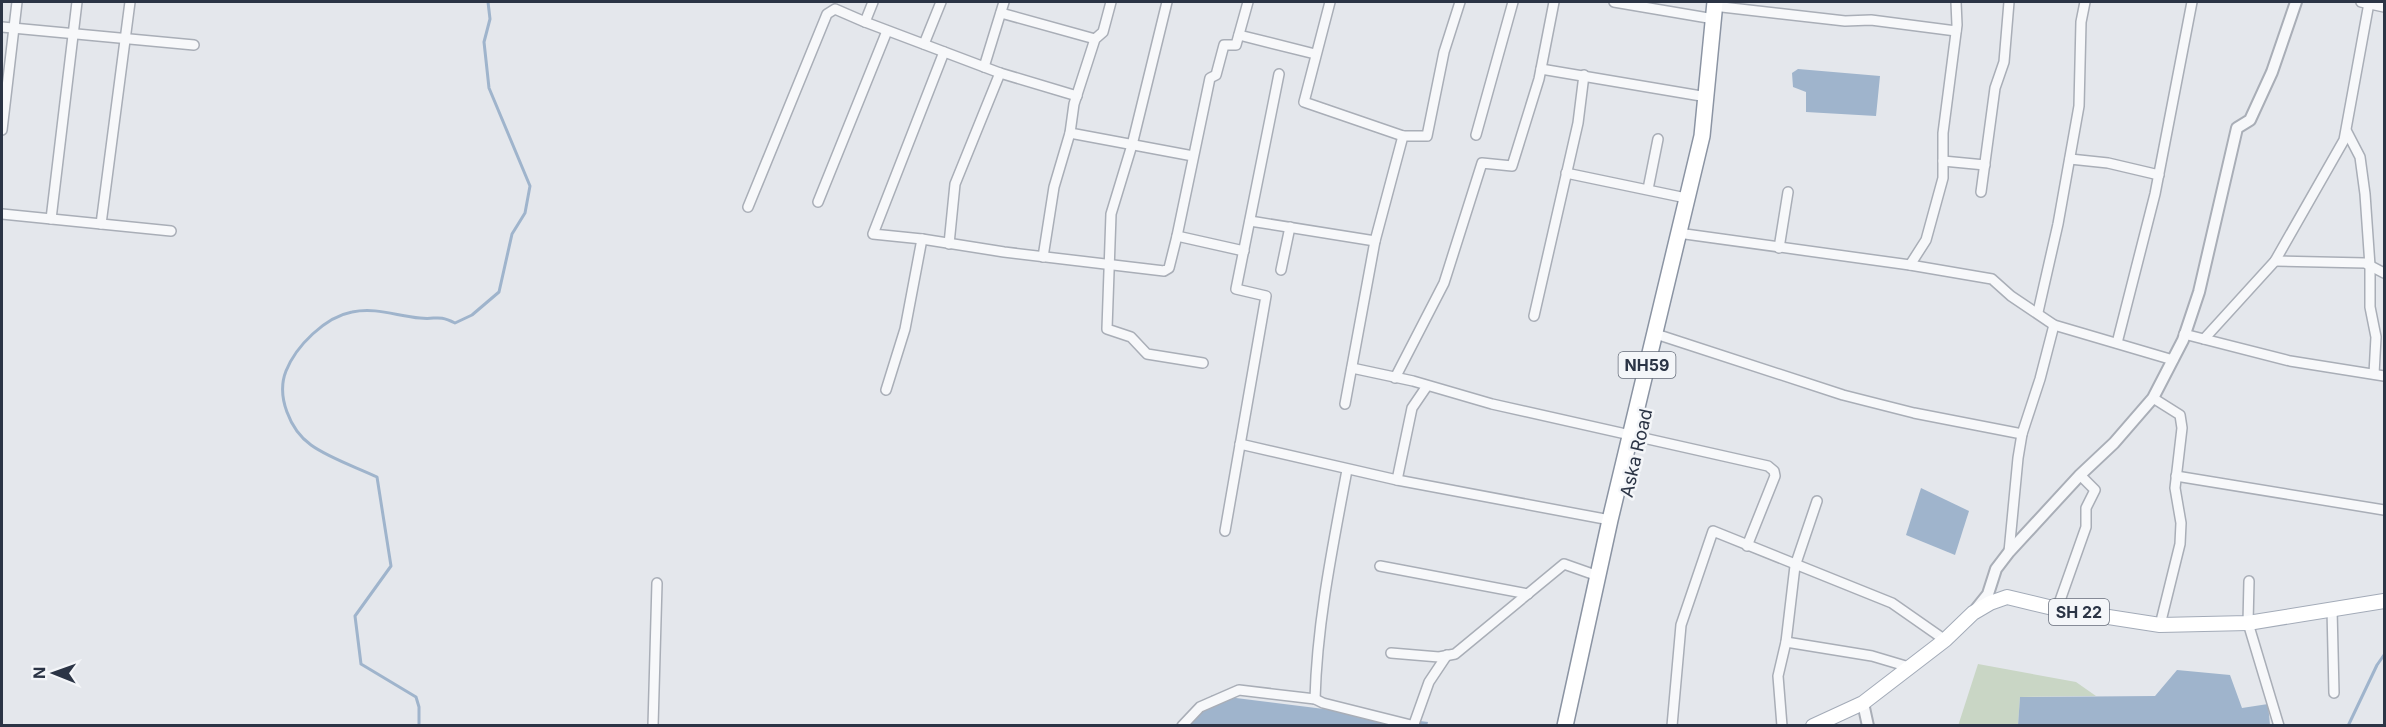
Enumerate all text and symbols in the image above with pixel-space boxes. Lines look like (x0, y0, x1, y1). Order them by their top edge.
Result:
road number: NH59 (1618, 352, 1676, 378)
street label: Aska Road (1616, 407, 1656, 499)
road number: SH 22 (2049, 599, 2109, 625)
north arrow (24, 643, 84, 703)
text: N (29, 666, 49, 679)

